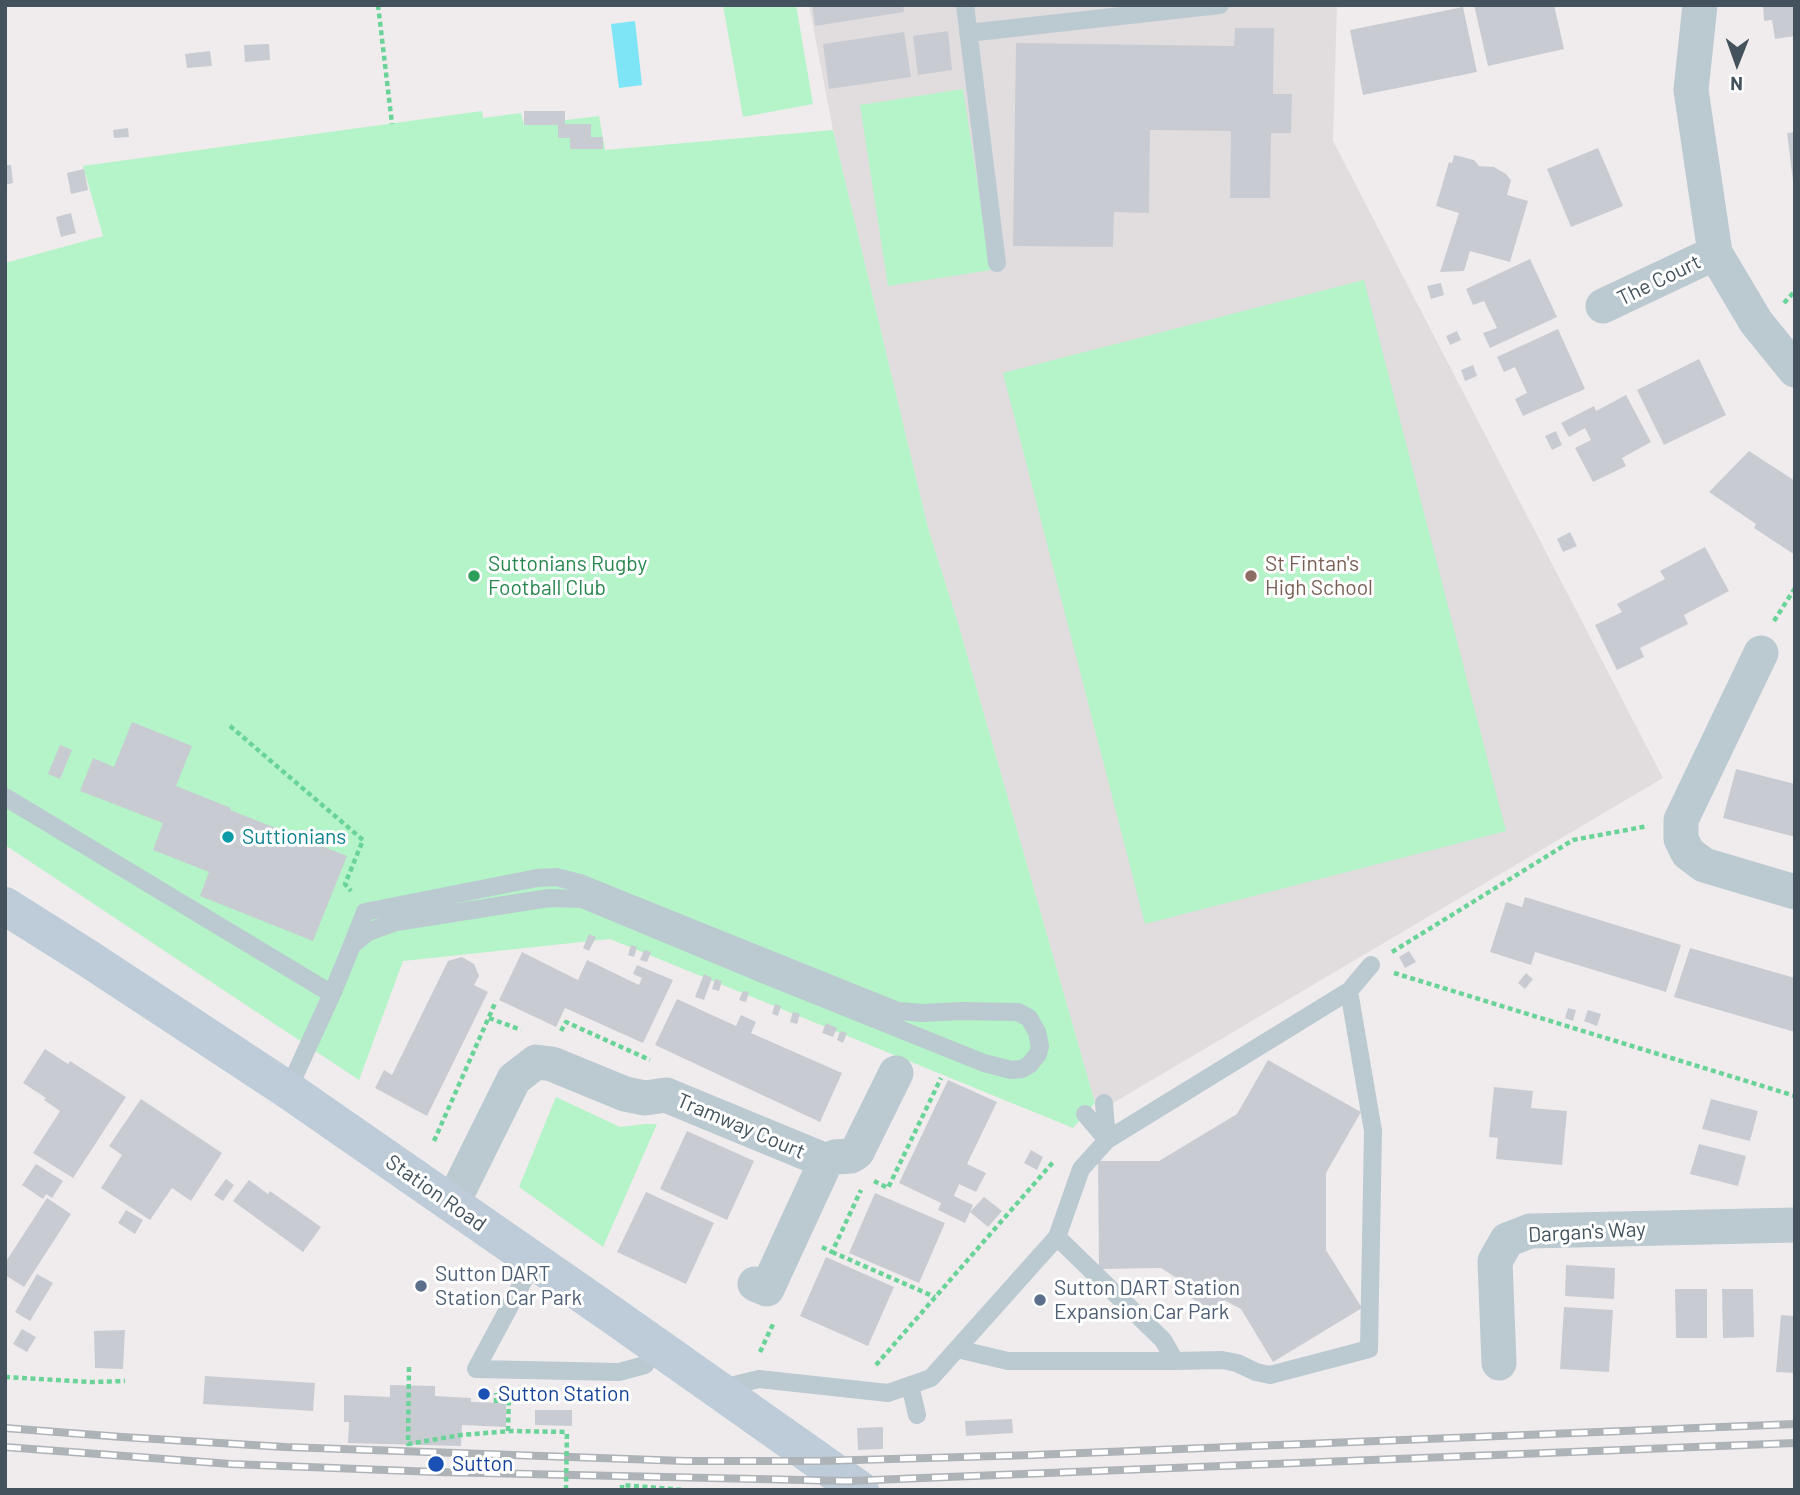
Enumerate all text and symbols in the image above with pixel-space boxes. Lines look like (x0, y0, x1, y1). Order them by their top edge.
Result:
north arrow (1702, 28, 1772, 98)
text: N (1730, 73, 1743, 96)
street label: The Court (1613, 249, 1705, 311)
place label: Suttonians Rugby Football Club (488, 551, 647, 601)
place label: St Fintan's High School (1265, 551, 1373, 601)
marker: Suttonians Rugby Football Club (466, 568, 482, 584)
marker: St Fintan's High School (1243, 568, 1259, 584)
place label: Suttionians (242, 824, 346, 850)
marker: Suttionians (220, 829, 236, 845)
street label: Tramway Court (673, 1088, 809, 1164)
street label: Station Road (381, 1149, 491, 1237)
street label: Dargan's Way (1527, 1216, 1647, 1248)
place label: Sutton DART Station Car Park (435, 1261, 582, 1311)
place label: Sutton DART Station Expansion Car Park (1054, 1275, 1240, 1325)
marker: Sutton DART Station Car Park (413, 1278, 429, 1294)
marker: Sutton DART Station Expansion Car Park (1032, 1292, 1048, 1308)
place label: Sutton Station (498, 1381, 630, 1407)
marker: Sutton Station (476, 1386, 492, 1402)
place label: Sutton (452, 1451, 513, 1477)
marker: Sutton (426, 1454, 446, 1474)

